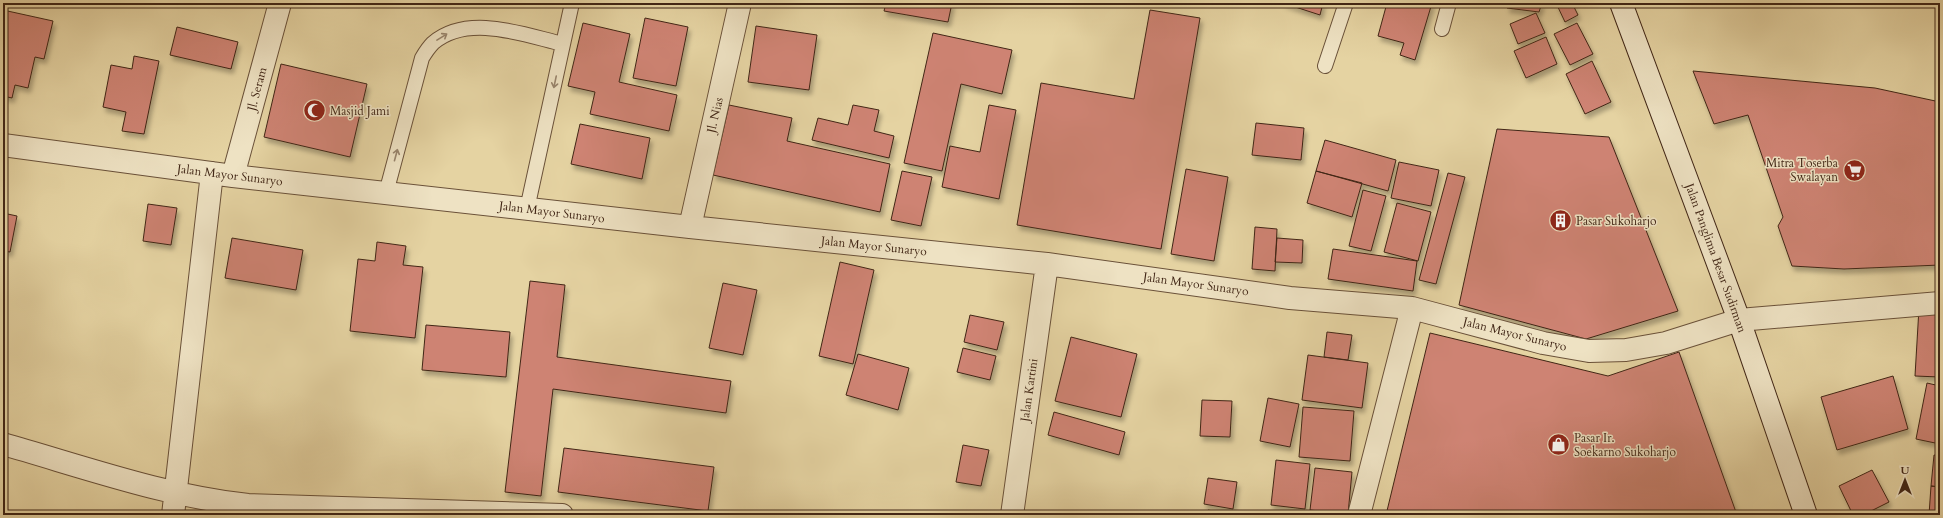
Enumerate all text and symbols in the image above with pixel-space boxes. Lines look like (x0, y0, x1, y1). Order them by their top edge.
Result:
one-way arrow (436, 33, 447, 41)
street label: Jl. Seram (243, 65, 271, 115)
one-way arrow (550, 75, 558, 88)
street label: Jl. Nias (703, 96, 727, 136)
mosque icon: Masjid Jami (302, 98, 328, 124)
place label: Masjid Jami (330, 103, 390, 119)
one-way arrow (393, 149, 400, 162)
place label: Mitra Toserba Swalayan (1766, 155, 1839, 185)
supermarket icon: Mitra Toserba Swalayan (1841, 157, 1867, 183)
street label: Jalan Mayor Sunaryo (174, 160, 284, 189)
street label: Jalan Panglima Besar Sudirman (1681, 179, 1751, 335)
street label: Jalan Mayor Sunaryo (496, 197, 606, 226)
building icon: Pasar Sukoharjo (1547, 208, 1573, 234)
place label: Pasar Sukoharjo (1576, 213, 1657, 229)
street label: Jalan Mayor Sunaryo (818, 232, 928, 260)
street label: Jalan Mayor Sunaryo (1140, 268, 1250, 299)
street label: Jalan Mayor Sunaryo (1460, 313, 1569, 355)
street label: Jalan Kartini (1016, 357, 1041, 424)
place label: Pasar Ir. Soekarno Sukoharjo (1574, 430, 1676, 460)
shop icon: Pasar Ir. Soekarno Sukoharjo (1545, 432, 1571, 458)
north arrow (1885, 460, 1925, 500)
text: U (1901, 463, 1910, 478)

